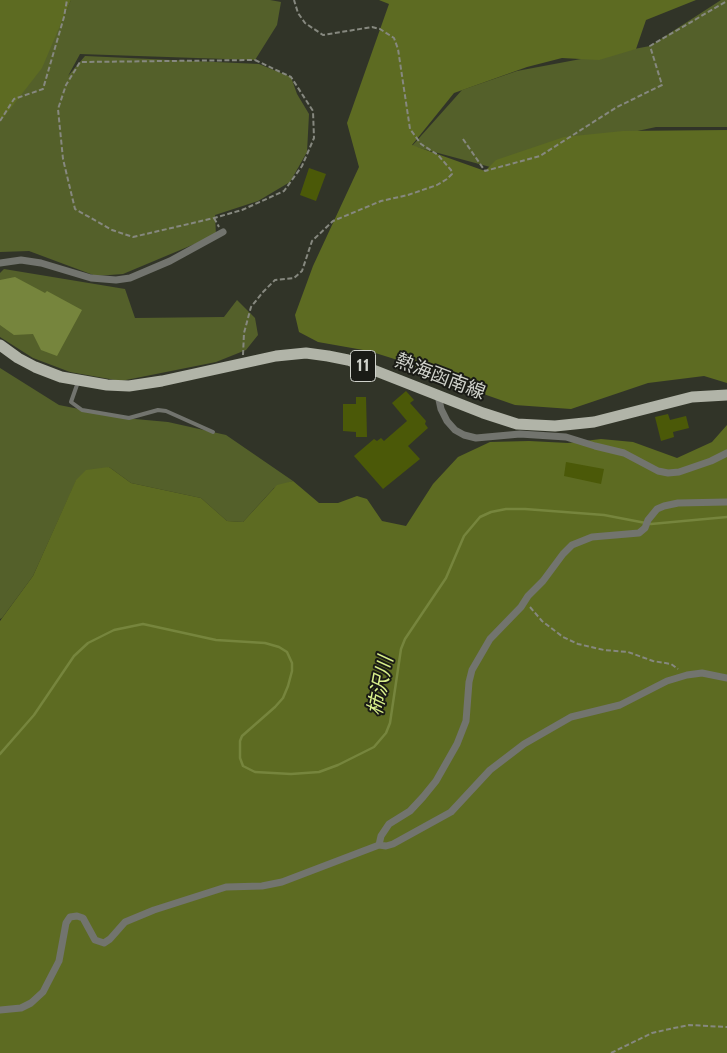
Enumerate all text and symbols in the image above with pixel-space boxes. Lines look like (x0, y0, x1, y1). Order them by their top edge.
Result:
street label: 熱海函南線 (392, 349, 488, 405)
road number: 11 (350, 351, 376, 382)
water label: 柿沢川 (363, 654, 399, 718)

